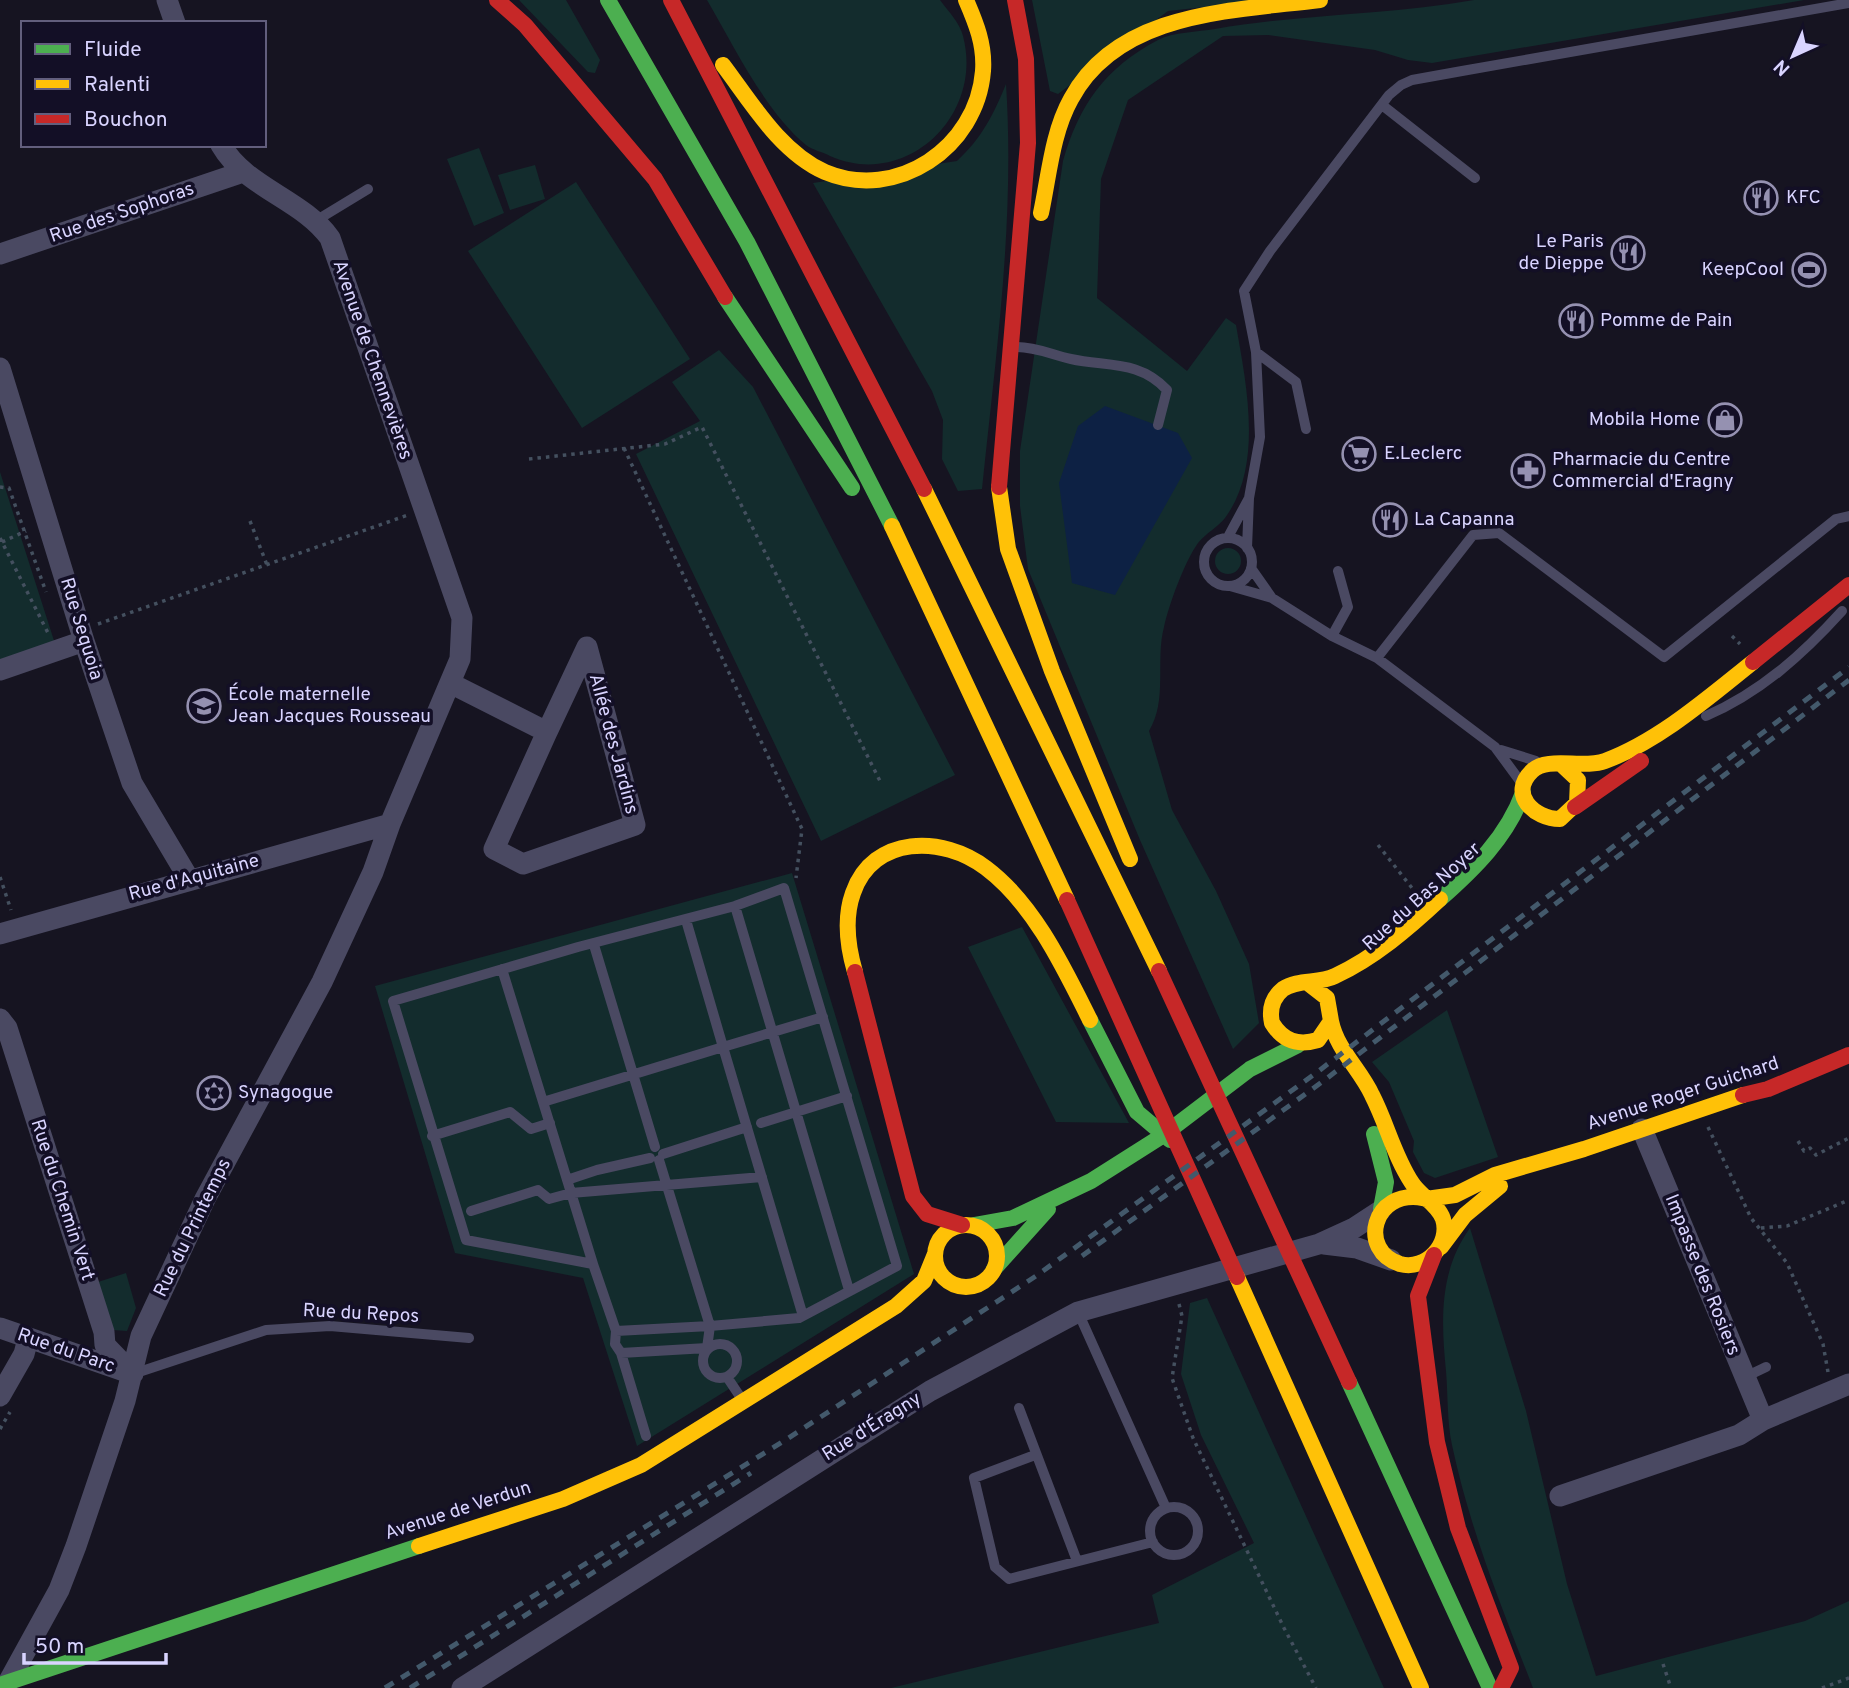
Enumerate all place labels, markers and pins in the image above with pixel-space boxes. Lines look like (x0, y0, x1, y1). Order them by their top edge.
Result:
restaurant icon: KFC (1742, 179, 1780, 217)
place label: KFC (1786, 186, 1821, 210)
place label: Le Paris de Dieppe (1519, 230, 1604, 276)
restaurant icon: Le Paris de Dieppe (1609, 234, 1647, 272)
sports icon: KeepCool (1790, 251, 1828, 289)
place label: KeepCool (1702, 258, 1784, 282)
restaurant icon: Pomme de Pain (1557, 302, 1595, 340)
place label: Pomme de Pain (1600, 309, 1732, 333)
shop icon: Mobila Home (1706, 401, 1744, 439)
place label: Mobila Home (1589, 408, 1700, 432)
supermarket icon: E.Leclerc (1340, 435, 1378, 473)
place label: E.Leclerc (1384, 442, 1462, 466)
place label: Pharmacie du Centre Commercial d'Eragny (1552, 448, 1734, 494)
pharmacy icon: Pharmacie du Centre Commercial d'Eragny (1509, 452, 1547, 490)
restaurant icon: La Capanna (1371, 501, 1409, 539)
place label: La Capanna (1414, 508, 1515, 532)
place label: École maternelle Jean Jacques Rousseau (228, 682, 431, 729)
school or university icon: École maternelle Jean Jacques Rousseau (185, 687, 223, 725)
synagogue icon: Synagogue (195, 1074, 233, 1112)
place label: Synagogue (238, 1081, 333, 1105)

